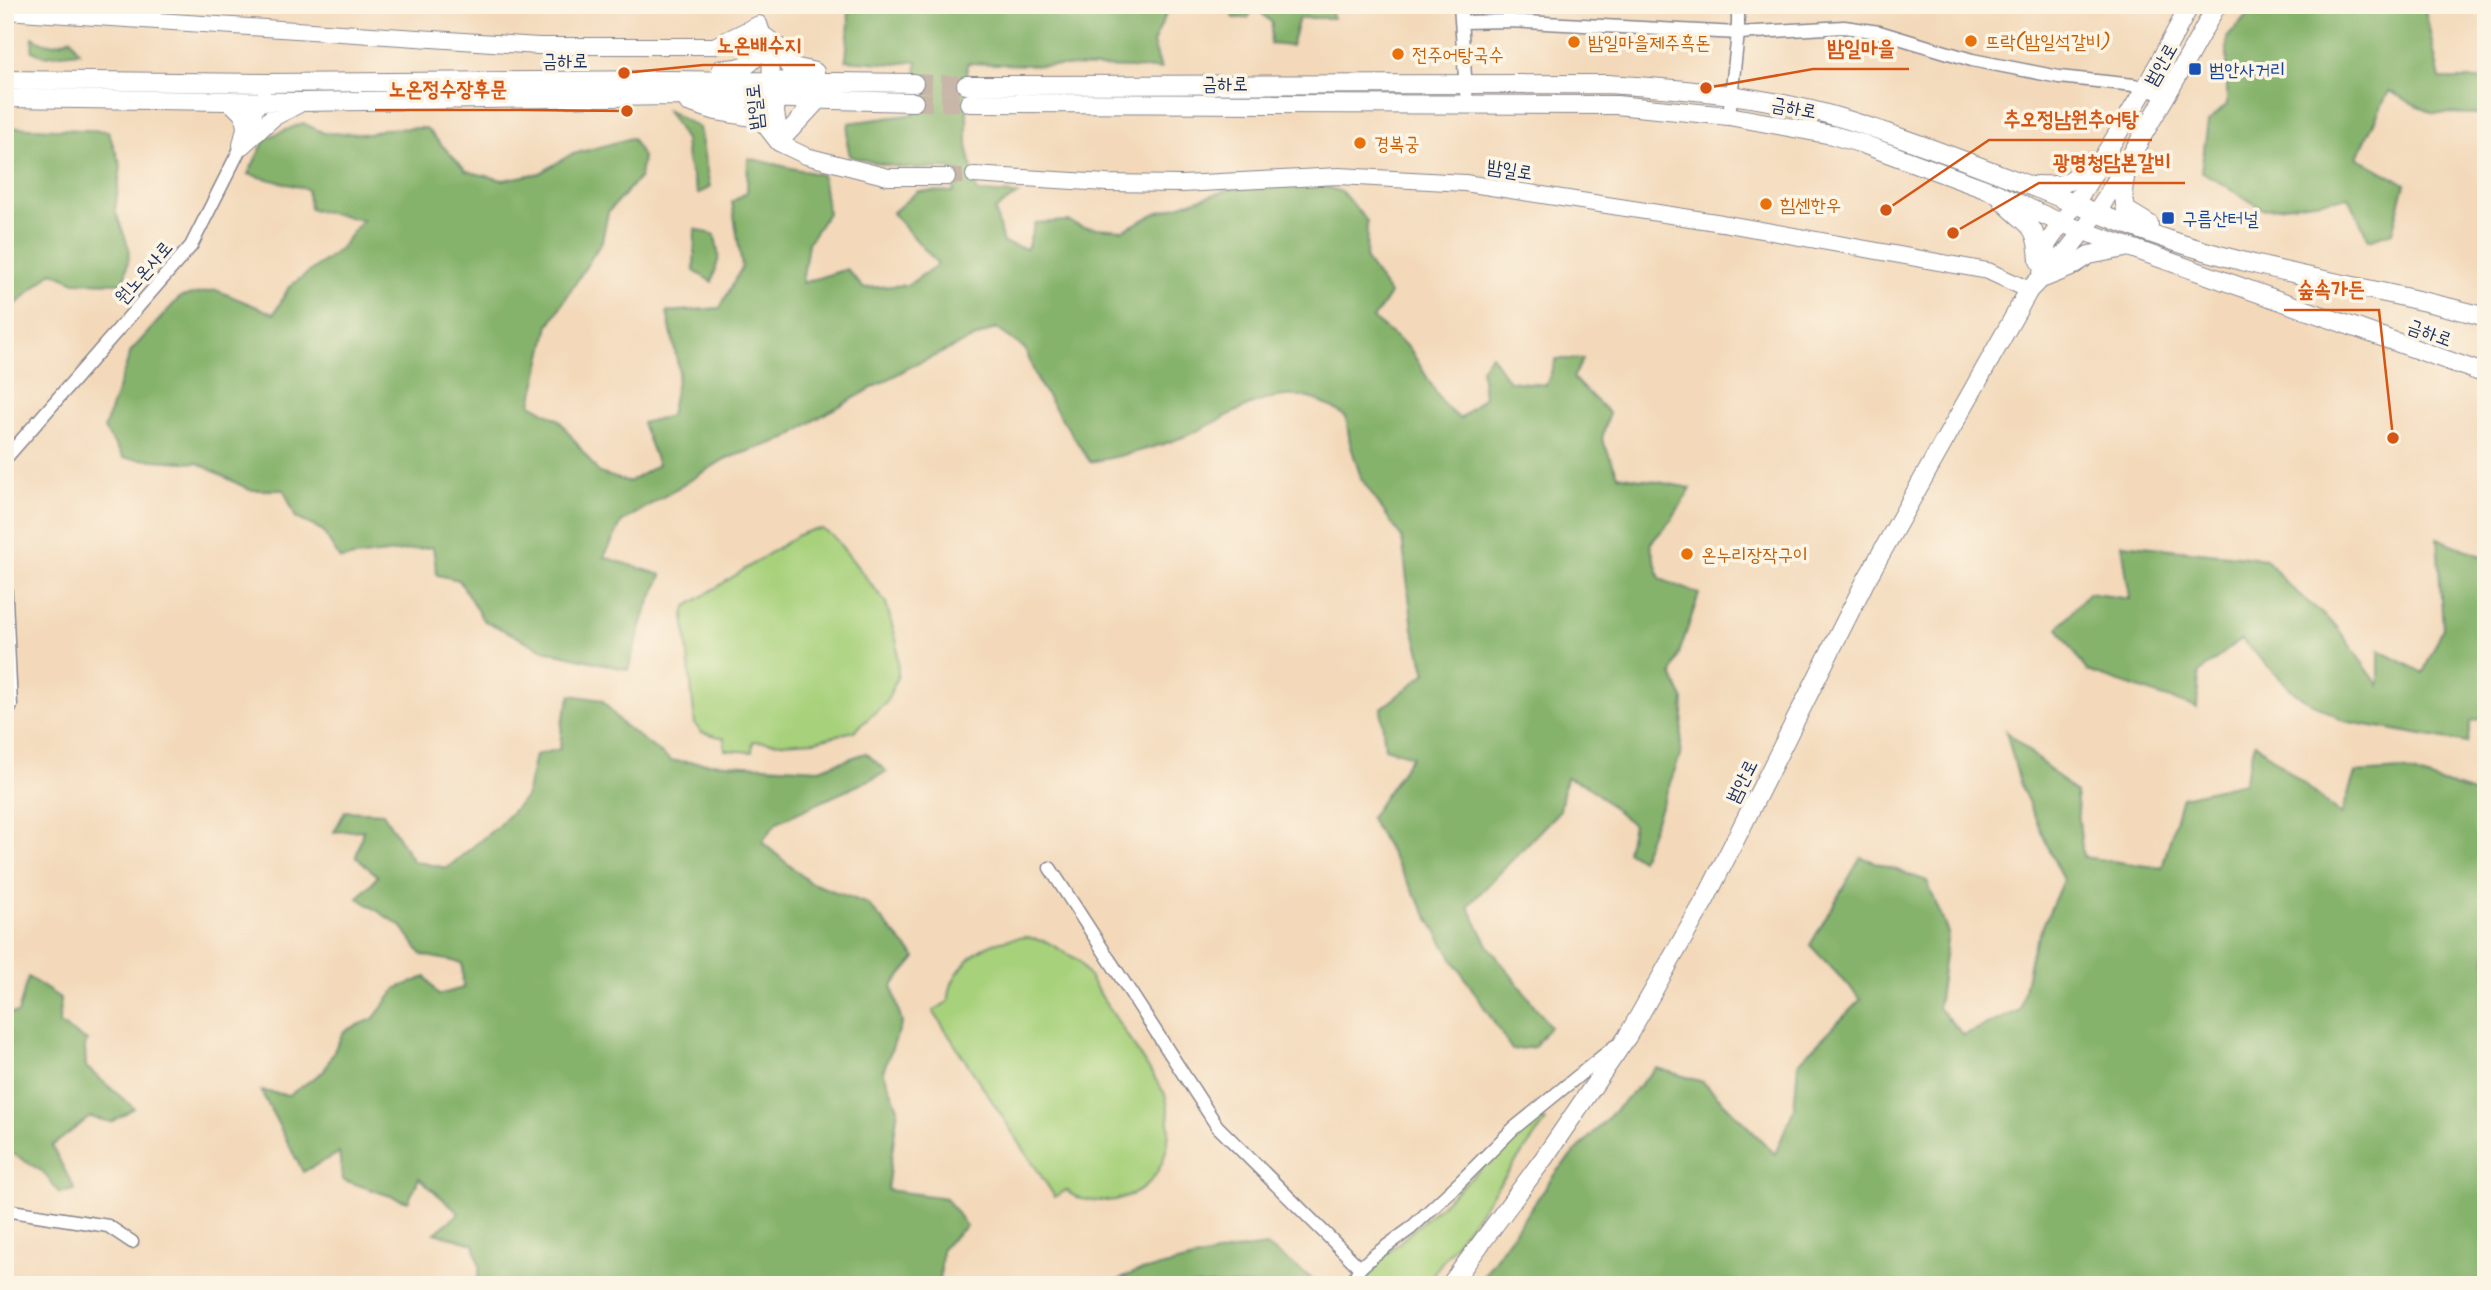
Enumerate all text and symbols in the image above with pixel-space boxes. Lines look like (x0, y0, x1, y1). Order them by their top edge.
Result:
callout: 노온배수지 (703, 23, 815, 65)
callout: 밤일마을 (1813, 27, 1909, 69)
place label: 뜨락(밤일석갈비) (1985, 28, 2111, 58)
place label: 밤일마을제주흑돈 (1588, 29, 1710, 59)
text: 노온배수지 (717, 30, 801, 63)
text: 밤일마을 (1827, 33, 1895, 66)
marker: 뜨락(밤일석갈비) (1963, 33, 1979, 49)
marker: 밤일마을제주흑돈 (1566, 34, 1582, 50)
street label: 범안로 (2137, 38, 2186, 92)
place label: 전주어탕국수 (1412, 41, 1504, 71)
marker: 전주어탕국수 (1390, 46, 1406, 62)
street label: 금하로 (542, 47, 588, 77)
place label: 범안사거리 (2209, 56, 2285, 86)
marker: 범안사거리 (2187, 61, 2203, 77)
callout: 노온정수장후문 (375, 68, 521, 110)
street label: 금하로 (1202, 70, 1248, 100)
text: 노온정수장후문 (389, 74, 507, 107)
street label: 밤일로 (739, 82, 773, 131)
street label: 금하로 (1768, 90, 1819, 128)
callout: 추오정남원추어탕 (1989, 98, 2152, 140)
text: 추오정남원추어탕 (2003, 104, 2140, 137)
place label: 경복궁 (1374, 130, 1420, 160)
marker: 경복궁 (1352, 135, 1368, 151)
callout: 광명청담본갈비 (2039, 141, 2185, 183)
text: 광명청담본갈비 (2053, 147, 2171, 180)
street label: 밤일로 (1485, 153, 1535, 189)
place label: 힘센한우 (1780, 191, 1841, 221)
marker: 힘센한우 (1758, 196, 1774, 212)
place label: 구름산터널 (2182, 205, 2259, 235)
marker: 구름산터널 (2160, 210, 2176, 226)
street label: 원노온사로 (108, 235, 181, 312)
callout: 숲속가든 (2284, 268, 2379, 310)
text: 숲속가든 (2297, 274, 2365, 307)
street label: 금하로 (2403, 312, 2456, 356)
place label: 온누리장작구이 (1701, 541, 1808, 571)
marker: 온누리장작구이 (1679, 546, 1695, 562)
street label: 범안로 (1719, 755, 1767, 809)

